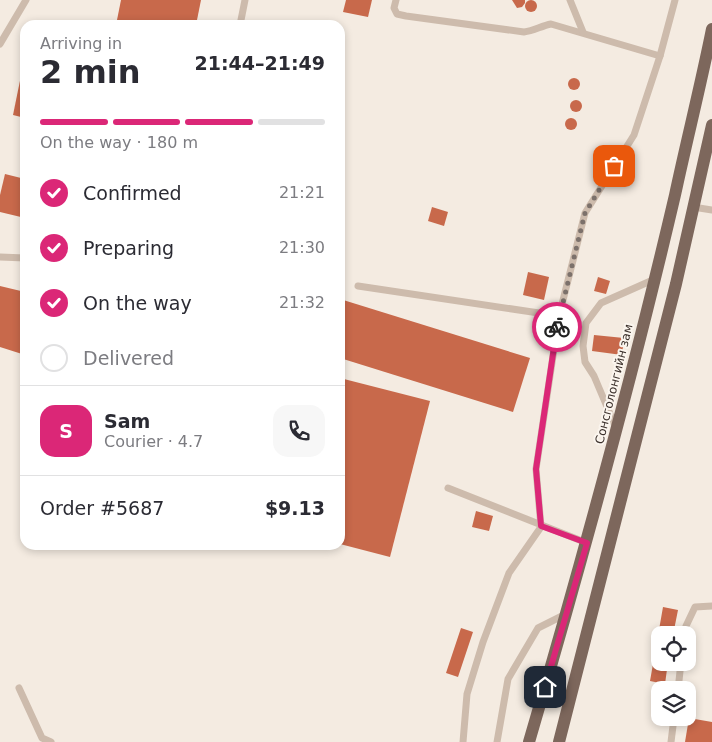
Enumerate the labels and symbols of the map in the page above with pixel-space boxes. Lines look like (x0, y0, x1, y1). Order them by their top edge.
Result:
pin (593, 145, 635, 187)
courier (532, 302, 582, 352)
street label: Сонсголонгийн зам (592, 323, 636, 445)
pin (524, 666, 566, 708)

